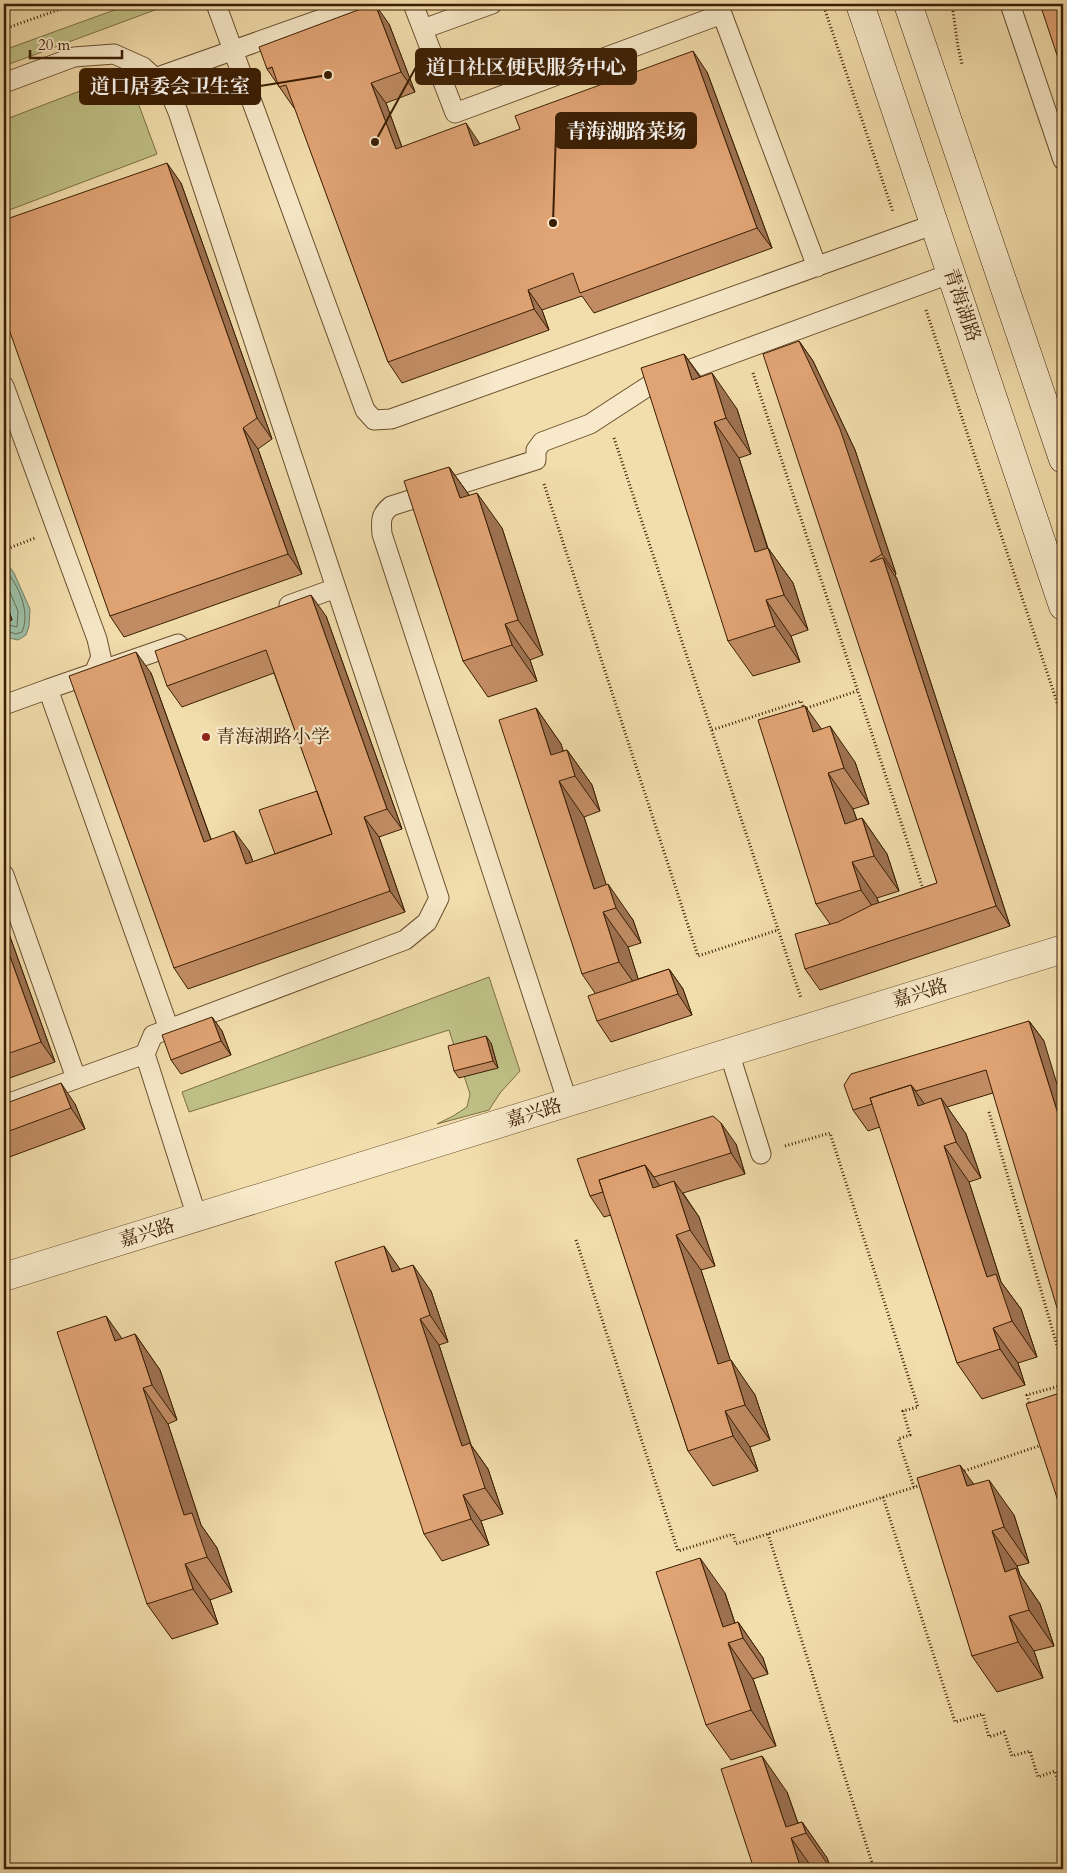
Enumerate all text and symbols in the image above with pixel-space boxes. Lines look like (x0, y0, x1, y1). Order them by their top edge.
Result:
scale bar (30, 28, 122, 60)
text: 20 m (38, 35, 70, 55)
callout: 道口社区便民服务中心 (416, 49, 636, 84)
text: 道口社区便民服务中心 (426, 54, 626, 81)
callout: 道口居委会卫生室 (80, 69, 260, 104)
text: 道口居委会卫生室 (90, 73, 250, 100)
callout: 青海湖路菜场 (556, 113, 696, 148)
text: 青海湖路菜场 (566, 118, 686, 145)
street label: 青海湖路 (937, 265, 987, 345)
place label: 青海湖路小学 (216, 724, 330, 750)
marker: 青海湖路小学 (200, 731, 212, 743)
street label: 嘉兴路 (889, 972, 951, 1014)
street label: 嘉兴路 (503, 1092, 565, 1134)
street label: 嘉兴路 (116, 1212, 178, 1254)

